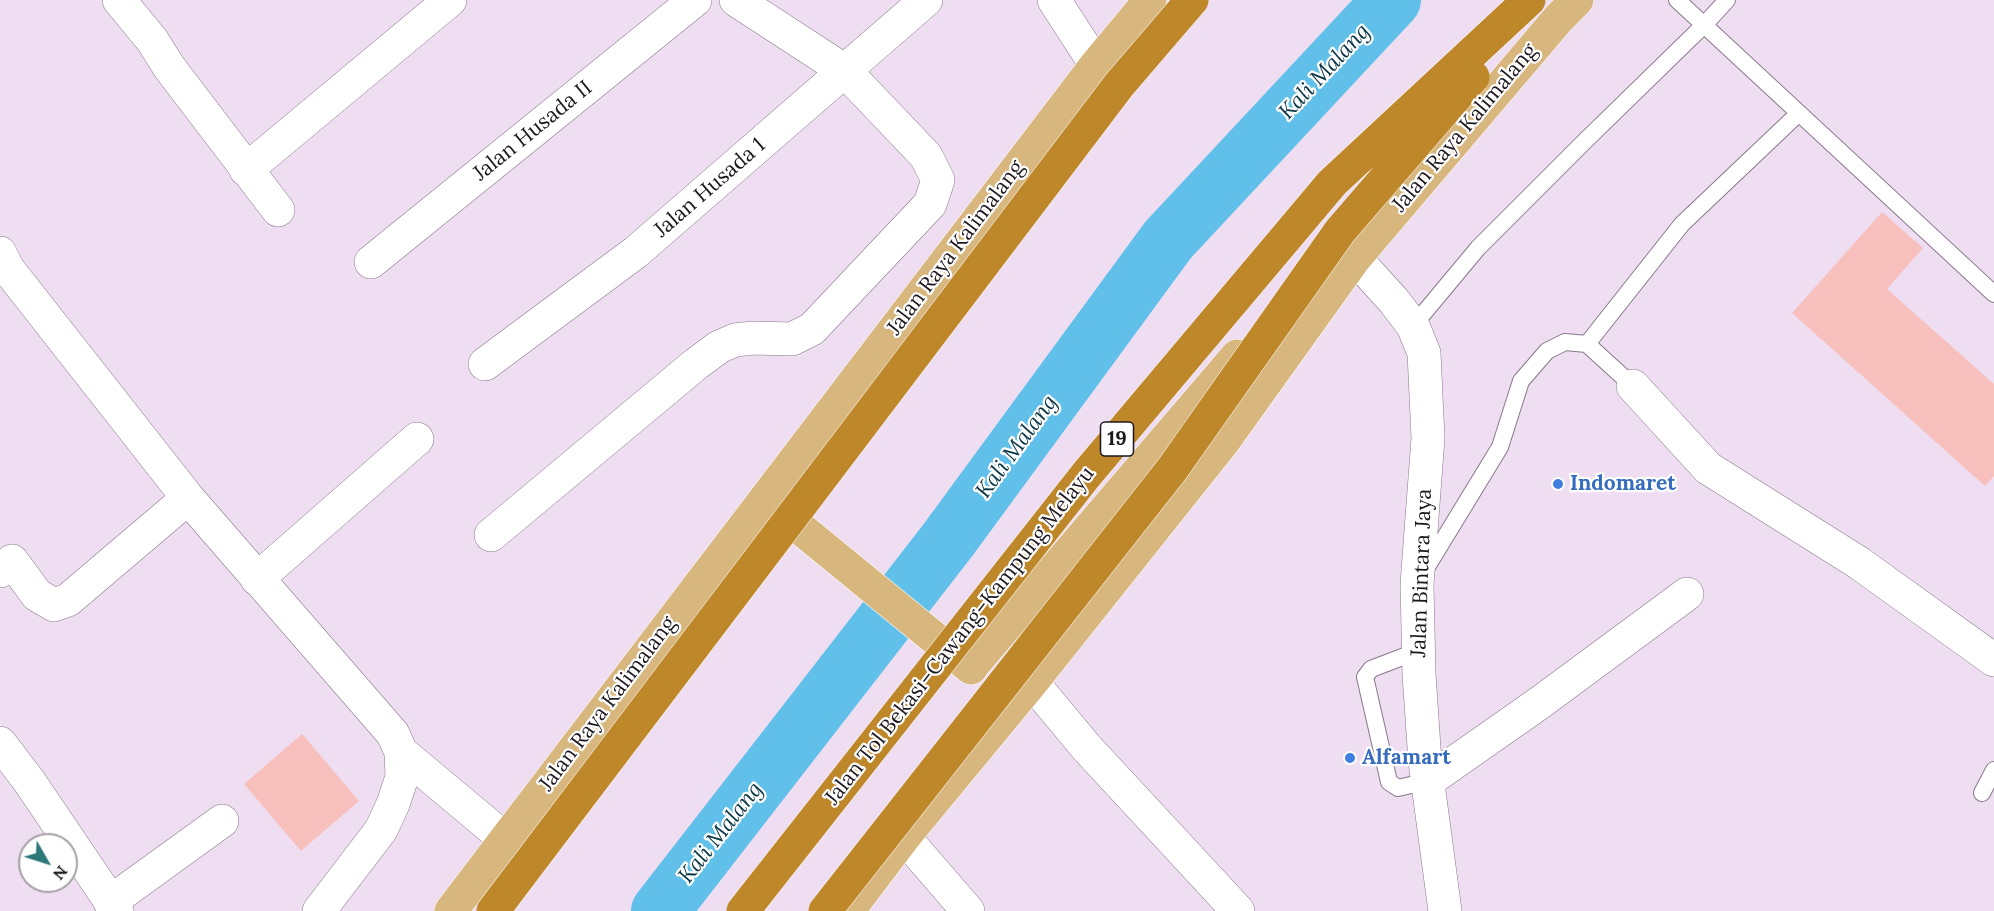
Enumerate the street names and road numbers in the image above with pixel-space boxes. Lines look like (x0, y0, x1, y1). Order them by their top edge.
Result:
street label: Jalan Raya Kalimalang (1387, 39, 1543, 217)
street label: Jalan Husada II (469, 76, 597, 186)
street label: Jalan Husada 1 (649, 133, 771, 243)
street label: Jalan Raya Kalimalang (882, 156, 1030, 340)
road number: 19 (1100, 422, 1134, 456)
street label: Jalan Tol Bekasi–Cawang–Kampung Melayu (820, 462, 1100, 810)
street label: Jalan Bintara Jaya (1406, 488, 1438, 658)
street label: Jalan Raya Kalimalang (534, 612, 682, 796)

